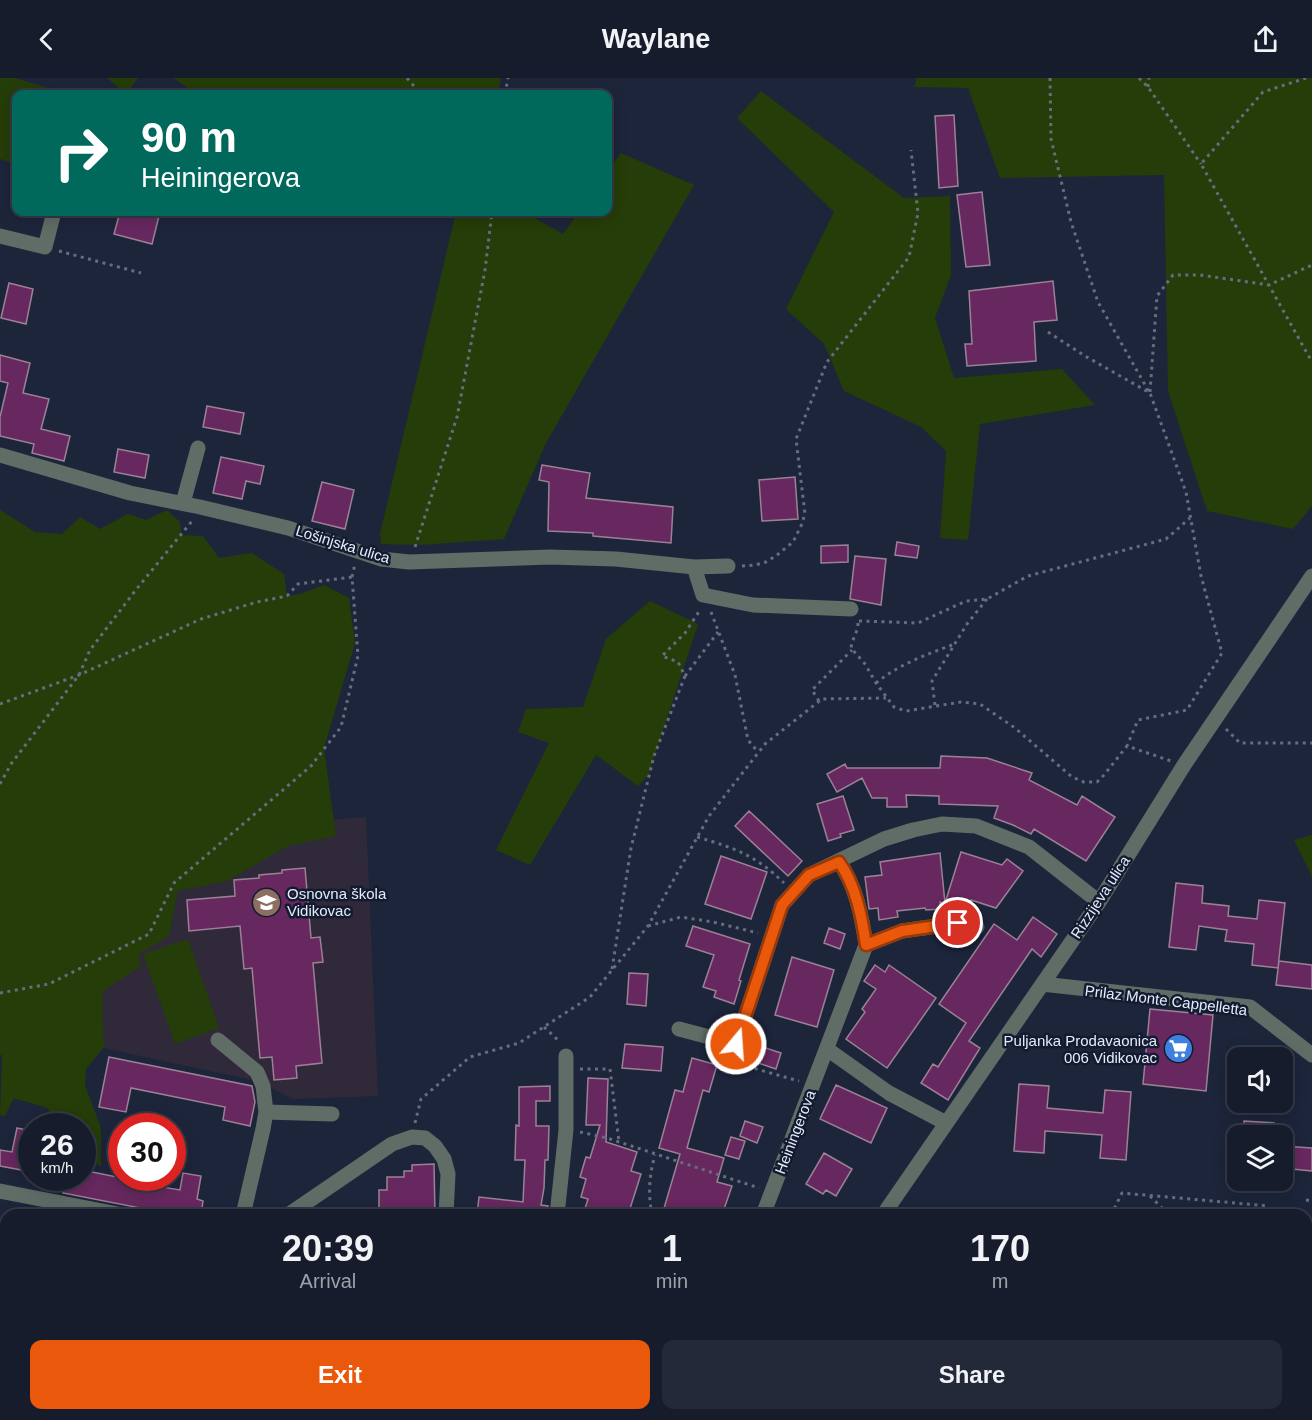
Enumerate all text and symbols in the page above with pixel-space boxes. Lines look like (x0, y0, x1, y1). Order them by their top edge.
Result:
icon: back (30, 23, 63, 56)
icon: share (1249, 23, 1282, 56)
text: Waylane (602, 24, 710, 54)
icon: right (42, 114, 120, 192)
text: 90 m (141, 114, 237, 161)
text: Heiningerova (141, 163, 300, 193)
street label: Lošinjska ulica (294, 522, 393, 567)
street label: Rizzijeva ulica (1067, 852, 1133, 941)
place label: Osnovna škola Vidikovac (287, 885, 387, 919)
school or university icon: Osnovna škola Vidikovac (250, 886, 282, 918)
pin (932, 897, 983, 948)
icon: arrive (941, 906, 974, 939)
street label: Prilaz Monte Cappelletta (1084, 982, 1249, 1018)
position arrow (704, 1012, 768, 1076)
place label: Puljanka Prodavaonica 006 Vidikovac (1004, 1032, 1158, 1066)
supermarket icon: Puljanka Prodavaonica 006 Vidikovac (1162, 1033, 1194, 1065)
map controls (1227, 1047, 1293, 1191)
button: sound (1227, 1047, 1293, 1113)
street label: Heiningerova (771, 1087, 819, 1176)
speed limit sign: 30 (108, 1113, 186, 1191)
button: layers (1227, 1125, 1293, 1191)
text: 26 (40, 1128, 74, 1161)
text: km/h (41, 1159, 73, 1176)
text: 20:39 (282, 1228, 374, 1269)
text: 1 (662, 1228, 682, 1269)
text: 170 (970, 1228, 1030, 1269)
text: Arrival (300, 1270, 356, 1292)
text: min (656, 1270, 688, 1292)
text: m (992, 1270, 1008, 1292)
button: Exit (30, 1340, 650, 1409)
button: Share (662, 1340, 1282, 1409)

